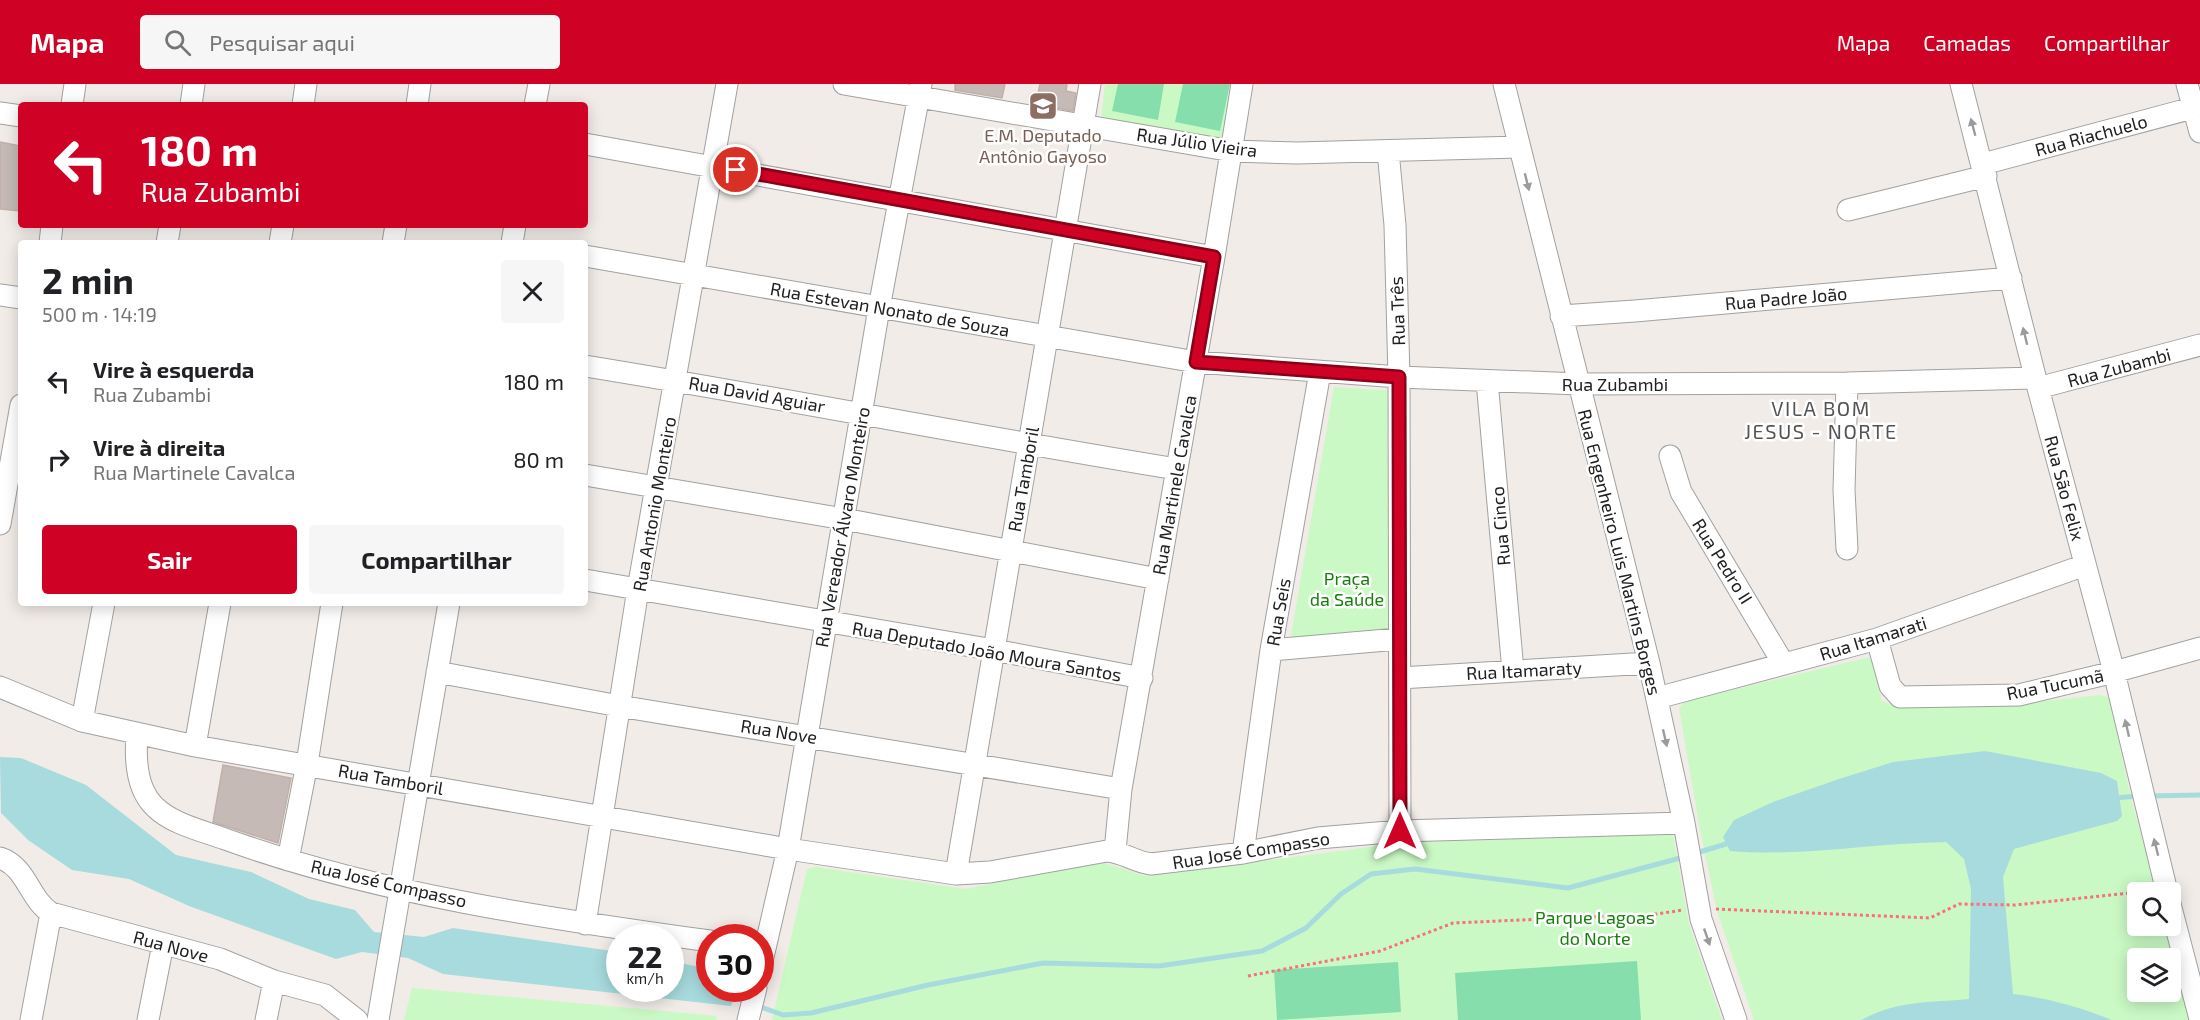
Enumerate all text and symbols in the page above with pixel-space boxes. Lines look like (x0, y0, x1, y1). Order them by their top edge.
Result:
search box (140, 15, 560, 69)
text: Mapa (30, 25, 104, 59)
icon: search (161, 26, 194, 59)
text: Pesquisar aqui (209, 29, 355, 55)
text: Mapa (1837, 30, 1890, 55)
text: Camadas (1923, 30, 2011, 55)
text: Compartilhar (2044, 30, 2170, 55)
school or university icon: E.M. Deputado Antônio Gayoso (1027, 90, 1059, 122)
street label: Rua Riachuelo (2032, 109, 2150, 161)
one-way arrow (1967, 118, 1977, 136)
street label: Rua Júlio Vieira (1135, 123, 1259, 161)
text: 180 m (141, 124, 258, 174)
place label: E.M. Deputado Antônio Gayoso (979, 124, 1107, 167)
icon: left (42, 126, 120, 204)
pin (710, 144, 761, 195)
icon: arrive (719, 153, 752, 186)
one-way arrow (1523, 173, 1533, 191)
text: Rua Zubambi (141, 175, 301, 207)
text: 2 min (42, 258, 134, 301)
button: close (501, 260, 564, 323)
street label: Rua Três (1385, 276, 1409, 346)
street label: Rua Estevan Nonato de Souza (769, 277, 1011, 341)
street label: Rua Padre João (1724, 282, 1848, 314)
text: 500 m · 14:19 (42, 302, 157, 326)
one-way arrow (2020, 327, 2029, 345)
street label: Rua Zubambi (2065, 343, 2173, 391)
text: Vire à esquerda (93, 356, 254, 382)
icon: left (42, 365, 75, 398)
text: 180 m (504, 368, 564, 394)
street label: Rua David Aguiar (687, 371, 827, 417)
street label: Rua Zubambi (1562, 373, 1668, 395)
text: Rua Zubambi (93, 382, 211, 406)
street label: Rua Martinele Cavalca (1147, 393, 1201, 577)
district label: VILA BOM JESUS - NORTE (1744, 396, 1898, 443)
street label: Rua Vereador Álvaro Monteiro (810, 405, 874, 649)
street label: Rua Engenheiro Luis Martins Borges (1574, 407, 1666, 697)
street label: Rua Antonio Monteiro (628, 415, 680, 593)
street label: Rua Tamboril (1003, 424, 1043, 533)
street label: Rua São Felix (2040, 433, 2090, 543)
text: Vire à direita (93, 434, 225, 460)
icon: right (42, 443, 75, 476)
text: 80 m (513, 446, 564, 472)
text: Rua Martinele Cavalca (93, 460, 295, 484)
street label: Rua Cinco (1486, 486, 1514, 566)
street label: Rua Pedro II (1688, 514, 1758, 608)
button: Sair (42, 525, 297, 594)
button: Compartilhar (309, 525, 564, 594)
park label: Praça da Saúde (1310, 567, 1384, 610)
street label: Rua Seis (1261, 576, 1295, 648)
street label: Rua Itamarati (1817, 611, 1929, 665)
street label: Rua Deputado João Moura Santos (851, 616, 1123, 686)
street label: Rua Itamaraty (1466, 656, 1583, 684)
street label: Rua Tucumã (2004, 664, 2106, 704)
street label: Rua Nove (739, 714, 819, 748)
one-way arrow (2122, 719, 2132, 737)
one-way arrow (1661, 729, 1671, 747)
street label: Rua Tamboril (337, 759, 446, 799)
position arrow (1368, 799, 1432, 863)
street label: Rua José Compasso (1171, 827, 1331, 873)
one-way arrow (2150, 838, 2160, 856)
street label: Rua José Compasso (309, 854, 469, 912)
map controls (2127, 882, 2181, 1002)
button: search (2127, 882, 2181, 936)
park label: Parque Lagoas do Norte (1535, 906, 1655, 949)
speed limit sign: 30 (696, 924, 774, 1002)
street label: Rua Nove (131, 925, 211, 967)
one-way arrow (1703, 928, 1713, 946)
text: 22 (628, 938, 662, 974)
button: layers (2127, 948, 2181, 1002)
text: km/h (626, 969, 664, 987)

